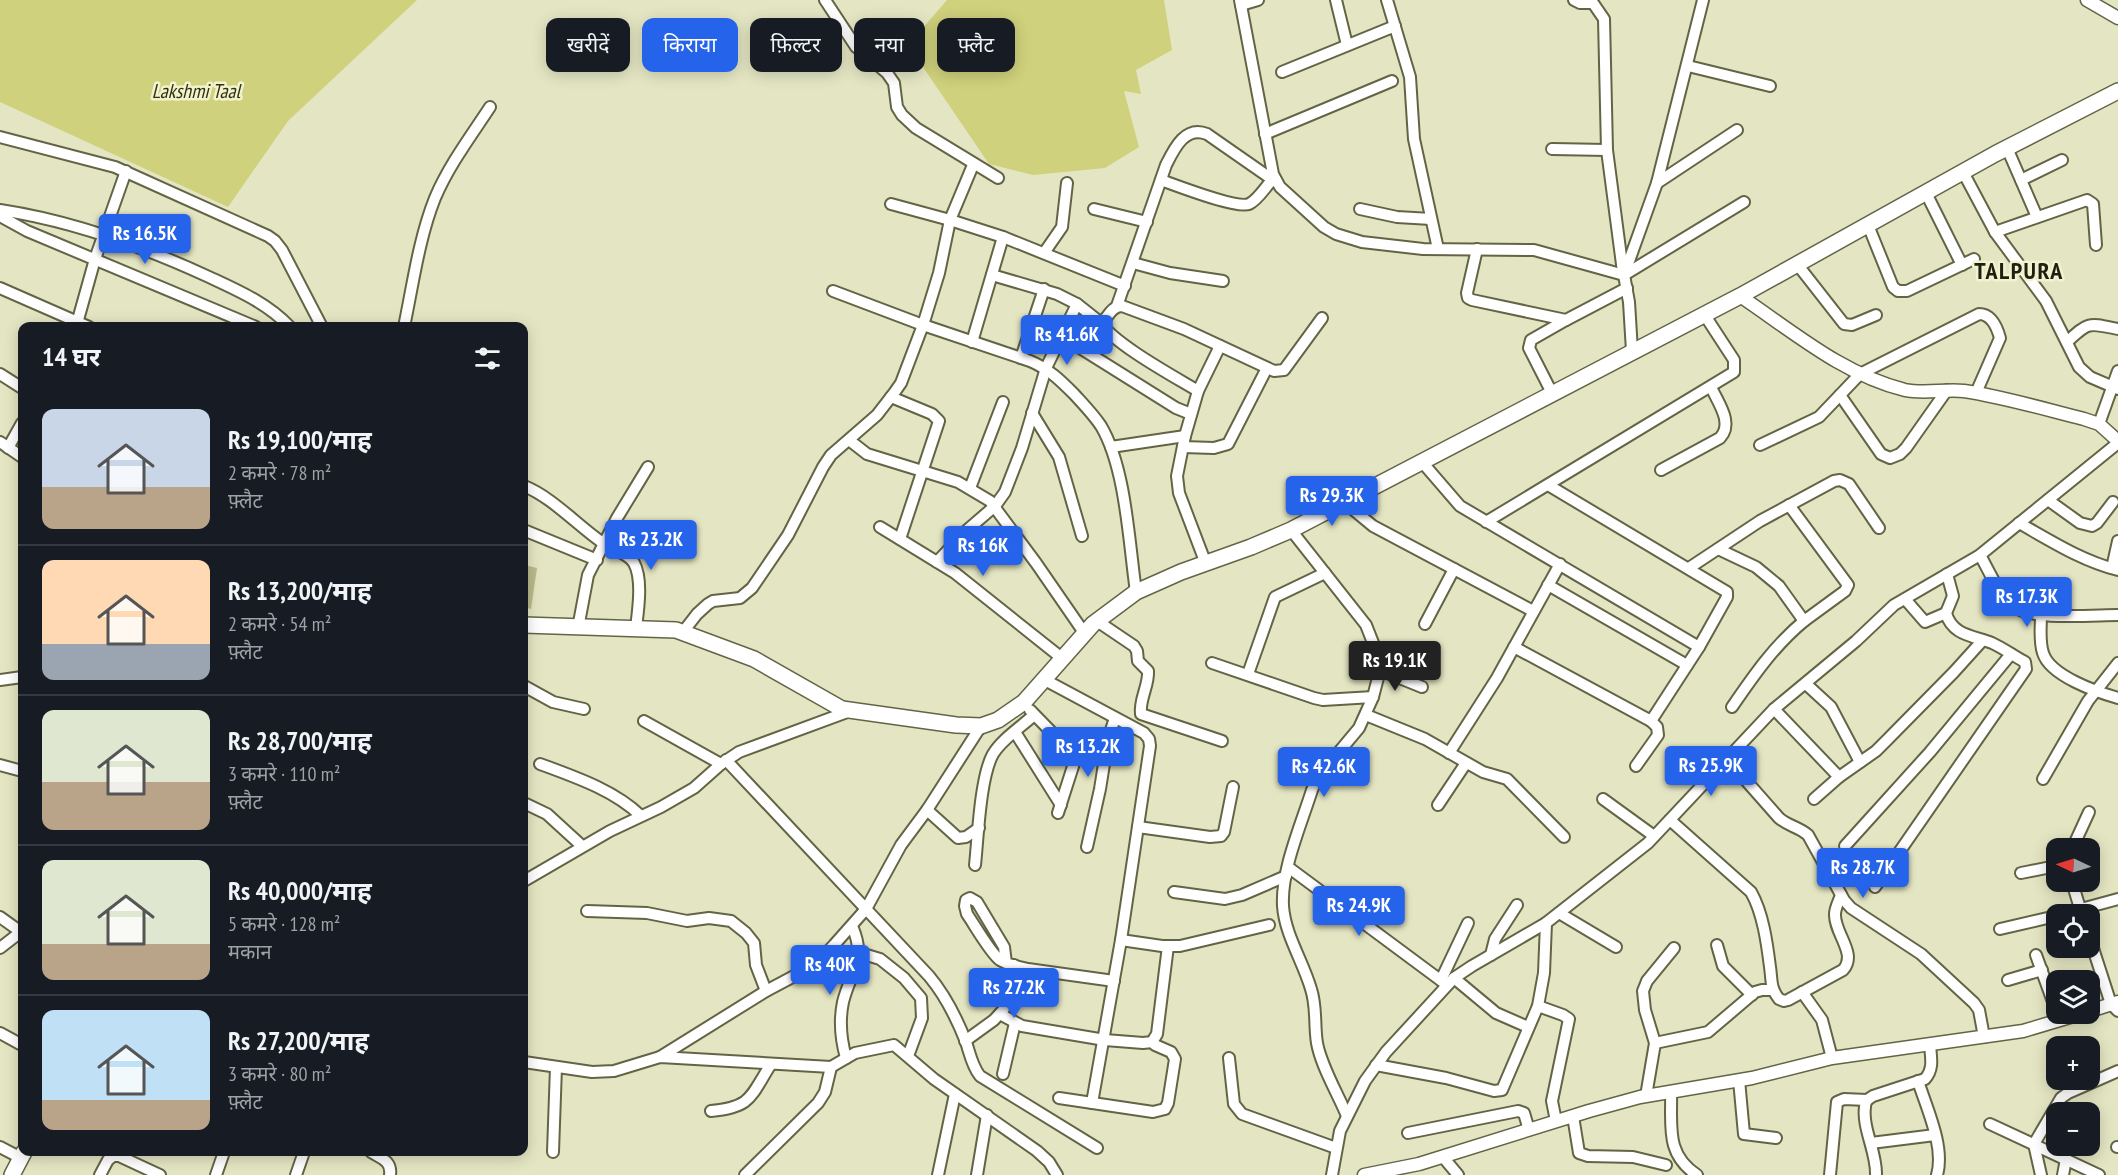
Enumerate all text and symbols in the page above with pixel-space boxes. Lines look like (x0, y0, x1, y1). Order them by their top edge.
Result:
chip: खरीदें (546, 18, 630, 72)
chip: किराया (642, 18, 738, 72)
chip: फ़िल्टर (750, 18, 842, 72)
chip: नया (854, 18, 925, 72)
chip: फ़्लैट (937, 18, 1015, 72)
water label: Lakshmi Taal (152, 78, 242, 104)
pin: Rs 16.5K (83, 214, 207, 265)
text: Rs 16.5K (113, 220, 177, 246)
district label: TALPURA (1974, 255, 2064, 286)
pin: Rs 41.6K (1005, 315, 1129, 366)
text: Rs 41.6K (1035, 321, 1099, 347)
text: 14 घर (42, 340, 101, 373)
icon: filters (471, 342, 504, 375)
text: Rs 19,100/माह (228, 423, 372, 456)
icon: home (90, 433, 162, 505)
text: 2 कमरे · 78 m² (228, 460, 331, 486)
pin: Rs 29.3K (1270, 476, 1394, 527)
text: Rs 29.3K (1300, 482, 1364, 508)
text: फ़्लैट (228, 488, 263, 514)
pin: Rs 23.2K (589, 520, 713, 571)
text: Rs 23.2K (619, 526, 683, 552)
pin: Rs 16K (934, 526, 1032, 577)
text: Rs 16K (958, 532, 1008, 558)
text: Rs 13,200/माह (228, 574, 372, 607)
pin: Rs 17.3K (1965, 577, 2089, 628)
text: Rs 17.3K (1996, 583, 2058, 609)
icon: home (90, 584, 162, 656)
text: 2 कमरे · 54 m² (228, 611, 331, 637)
text: फ़्लैट (228, 639, 263, 665)
pin: Rs 19.1K (1333, 641, 1457, 692)
text: Rs 19.1K (1363, 647, 1427, 673)
text: Rs 28,700/माह (228, 724, 372, 757)
pin: Rs 13.2K (1026, 727, 1150, 778)
text: Rs 13.2K (1056, 733, 1120, 759)
icon: home (90, 734, 162, 806)
pin: Rs 25.9K (1649, 746, 1773, 797)
pin: Rs 42.6K (1262, 747, 1386, 798)
text: Rs 25.9K (1679, 752, 1743, 778)
text: Rs 42.6K (1292, 753, 1356, 779)
text: 3 कमरे · 110 m² (228, 761, 340, 787)
text: फ़्लैट (228, 789, 263, 815)
north arrow (2046, 838, 2100, 892)
map controls (2046, 838, 2100, 1156)
pin: Rs 28.7K (1801, 848, 1925, 899)
text: Rs 28.7K (1831, 854, 1895, 880)
text: Rs 40,000/माह (228, 874, 372, 907)
icon: home (90, 884, 162, 956)
pin: Rs 24.9K (1297, 886, 1421, 937)
text: Rs 24.9K (1327, 892, 1391, 918)
button: locate (2046, 904, 2100, 958)
text: 5 कमरे · 128 m² (228, 911, 340, 937)
text: मकान (228, 939, 272, 965)
pin: Rs 40K (781, 945, 879, 996)
text: Rs 40K (805, 951, 855, 977)
pin: Rs 27.2K (952, 968, 1076, 1019)
button: layers (2046, 970, 2100, 1024)
text: Rs 27.2K (983, 974, 1045, 1000)
text: Rs 27,200/माह (228, 1024, 369, 1057)
icon: home (90, 1034, 162, 1106)
button: + (2046, 1036, 2100, 1090)
text: 3 कमरे · 80 m² (228, 1061, 331, 1087)
text: फ़्लैट (228, 1089, 263, 1115)
button: − (2046, 1102, 2100, 1156)

